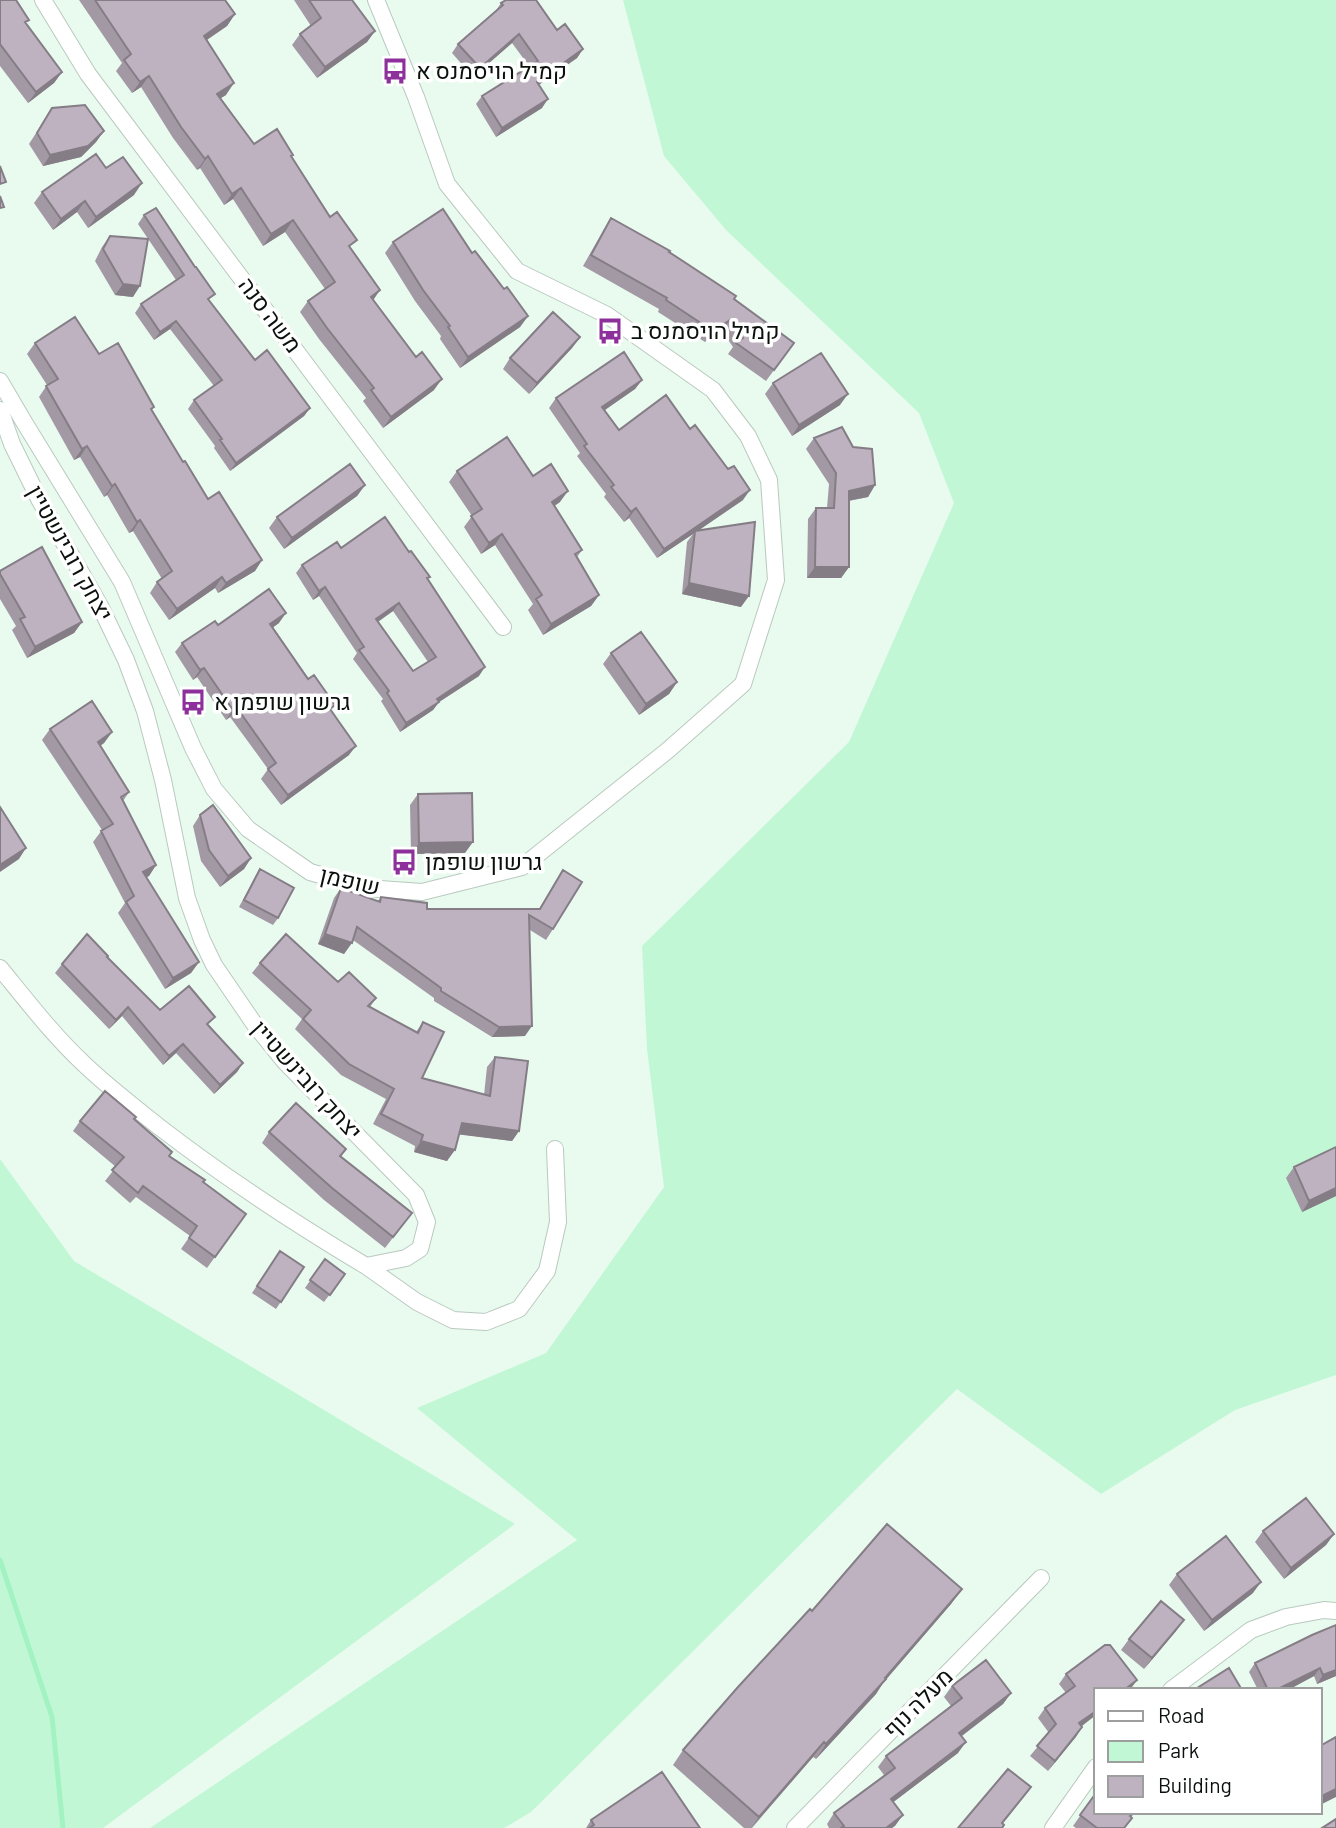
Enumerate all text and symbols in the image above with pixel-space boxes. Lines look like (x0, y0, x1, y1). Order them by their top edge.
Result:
bus stop icon: קמיל הויסמנס א (380, 56, 410, 86)
place label: קמיל הויסמנס א (416, 56, 567, 84)
street label: משה סנה (233, 271, 308, 358)
bus stop icon: קמיל הויסמנס ב (595, 316, 625, 346)
place label: קמיל הויסמנס ב (631, 316, 779, 344)
street label: יצחק רובינשטיין (22, 480, 120, 625)
bus stop icon: גרשון שופמן א (178, 687, 208, 717)
place label: גרשון שופמן א (214, 687, 350, 715)
bus stop icon: גרשון שופמן (389, 847, 419, 877)
place label: גרשון שופמן (425, 847, 542, 875)
street label: שופמן (318, 860, 383, 900)
street label: יצחק רובינשטיין (247, 1014, 369, 1145)
street label: מעלה נוף (877, 1662, 958, 1743)
legend (1094, 1688, 1322, 1814)
text: Road (1158, 1702, 1204, 1727)
text: Park (1158, 1737, 1199, 1762)
text: Building (1158, 1772, 1232, 1797)

